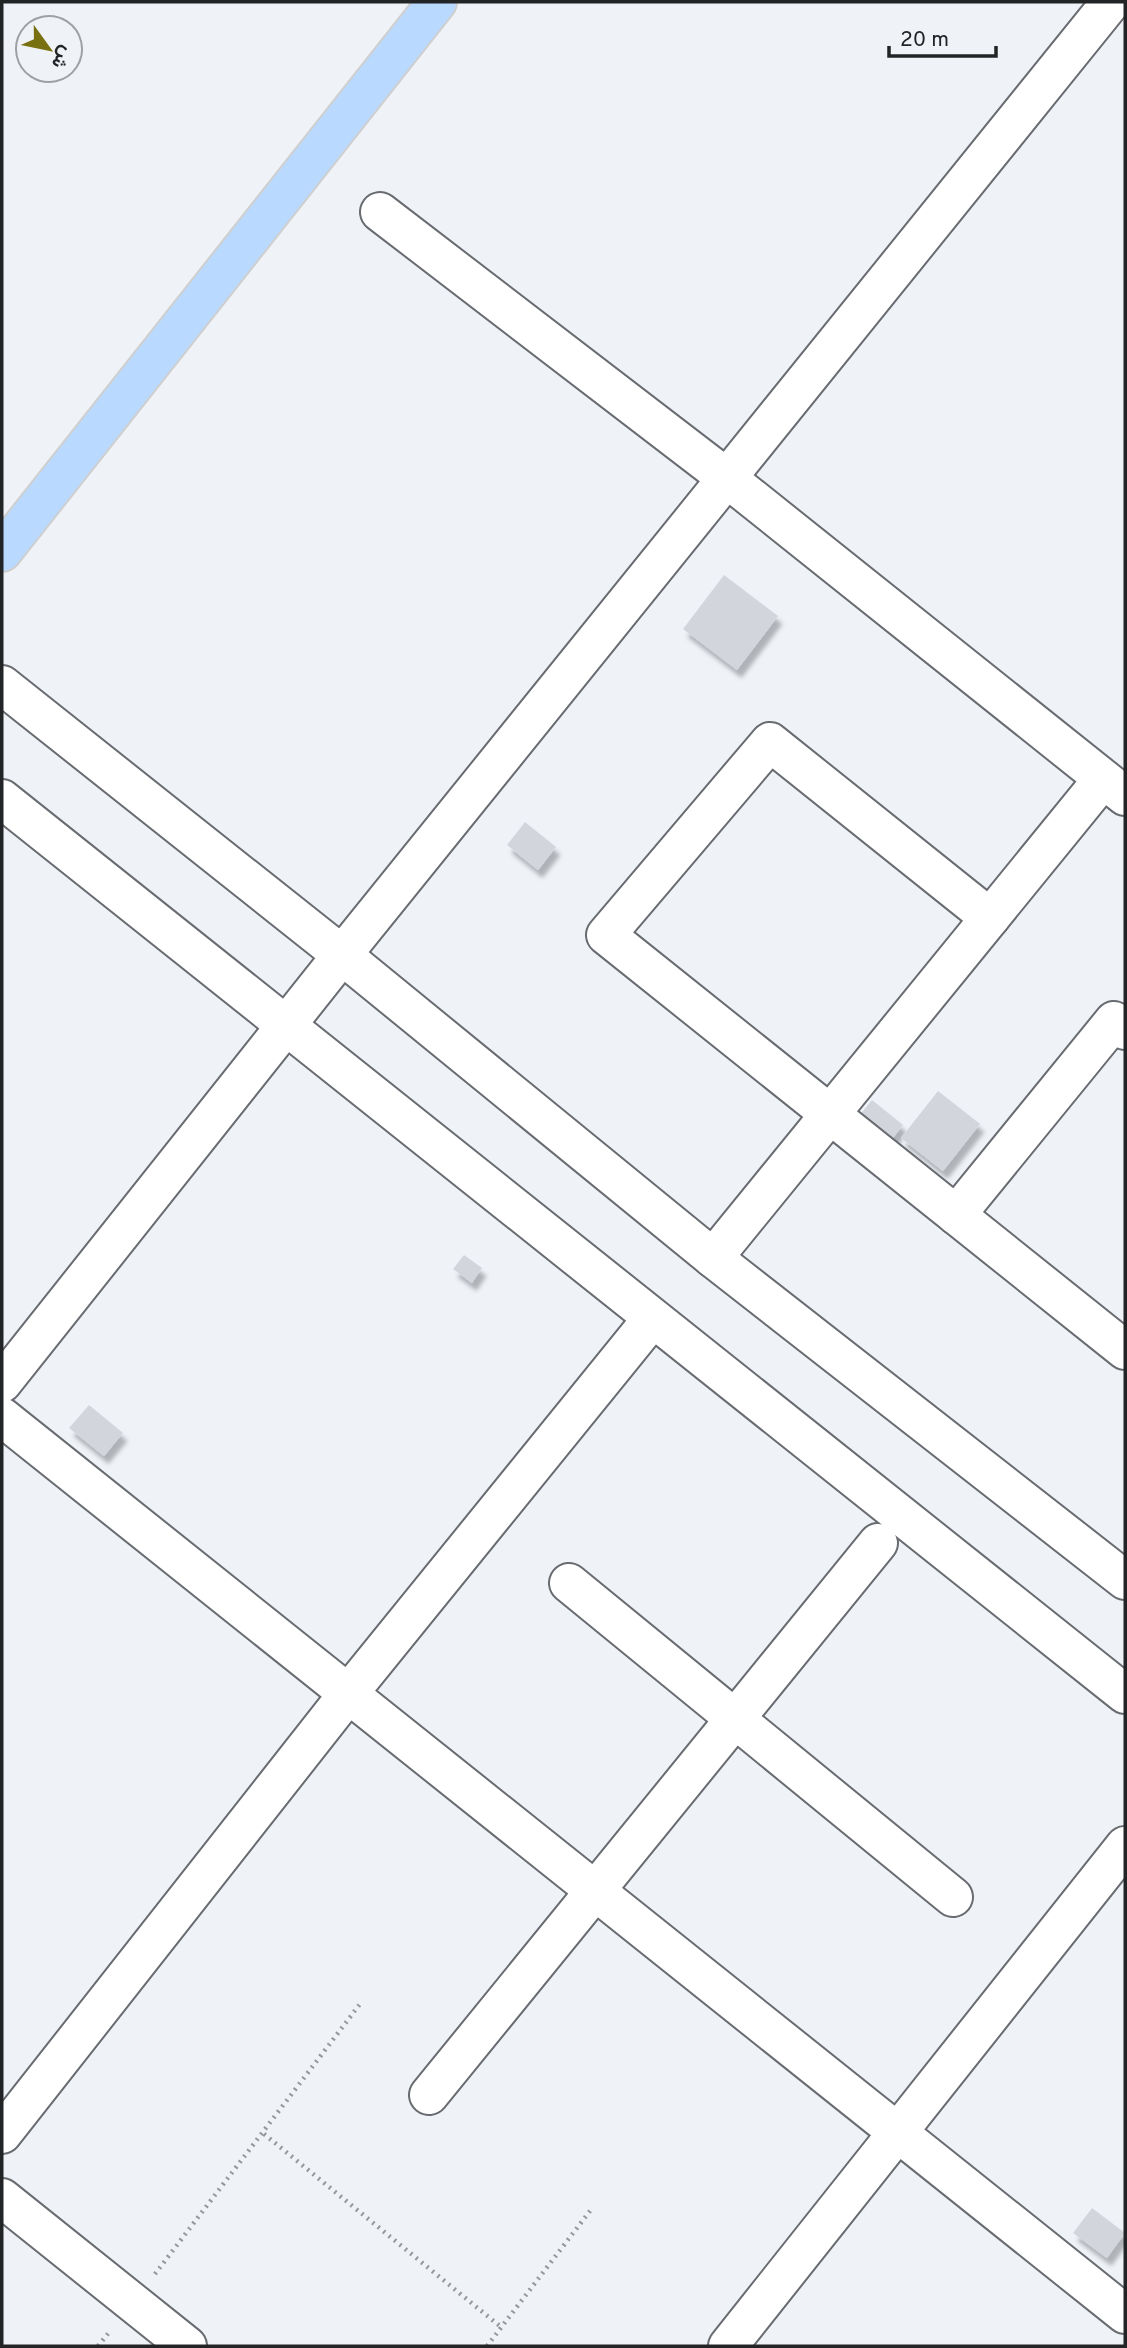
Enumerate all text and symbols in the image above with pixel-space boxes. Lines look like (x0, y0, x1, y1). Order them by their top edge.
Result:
north arrow (14, 14, 84, 84)
scale bar (889, 14, 996, 58)
text: 20 m (900, 27, 949, 54)
text: ش (45, 41, 78, 73)

